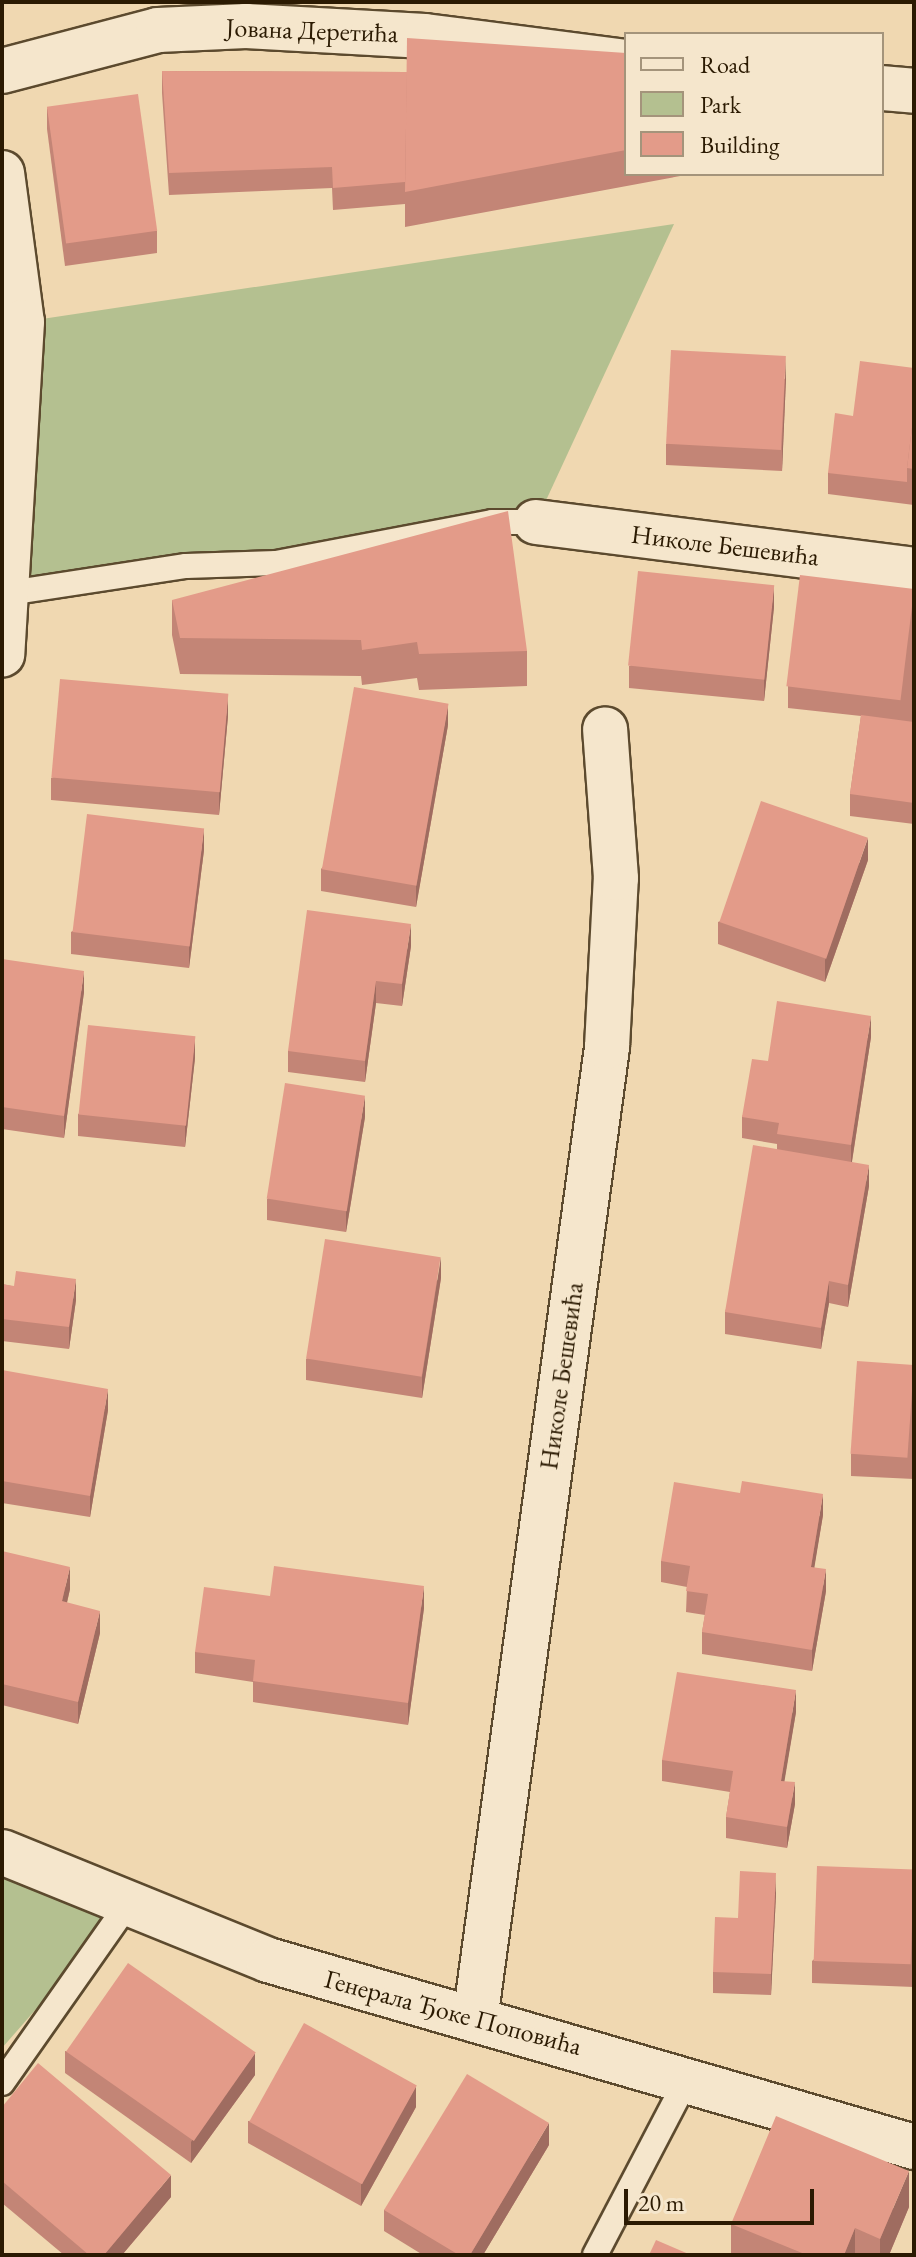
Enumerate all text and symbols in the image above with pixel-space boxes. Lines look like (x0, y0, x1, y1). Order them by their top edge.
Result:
street label: Јована Деретића (225, 12, 399, 50)
legend (624, 32, 884, 176)
text: Road (700, 49, 750, 80)
text: Park (700, 89, 741, 120)
text: Building (700, 129, 780, 160)
street label: Николе Бешевића (629, 519, 821, 573)
street label: Николе Бешевића (533, 1280, 591, 1472)
street label: Генерала Ђоке Поповића (321, 1964, 585, 2062)
scale bar (628, 2173, 818, 2223)
text: 20 m (638, 2187, 685, 2218)

